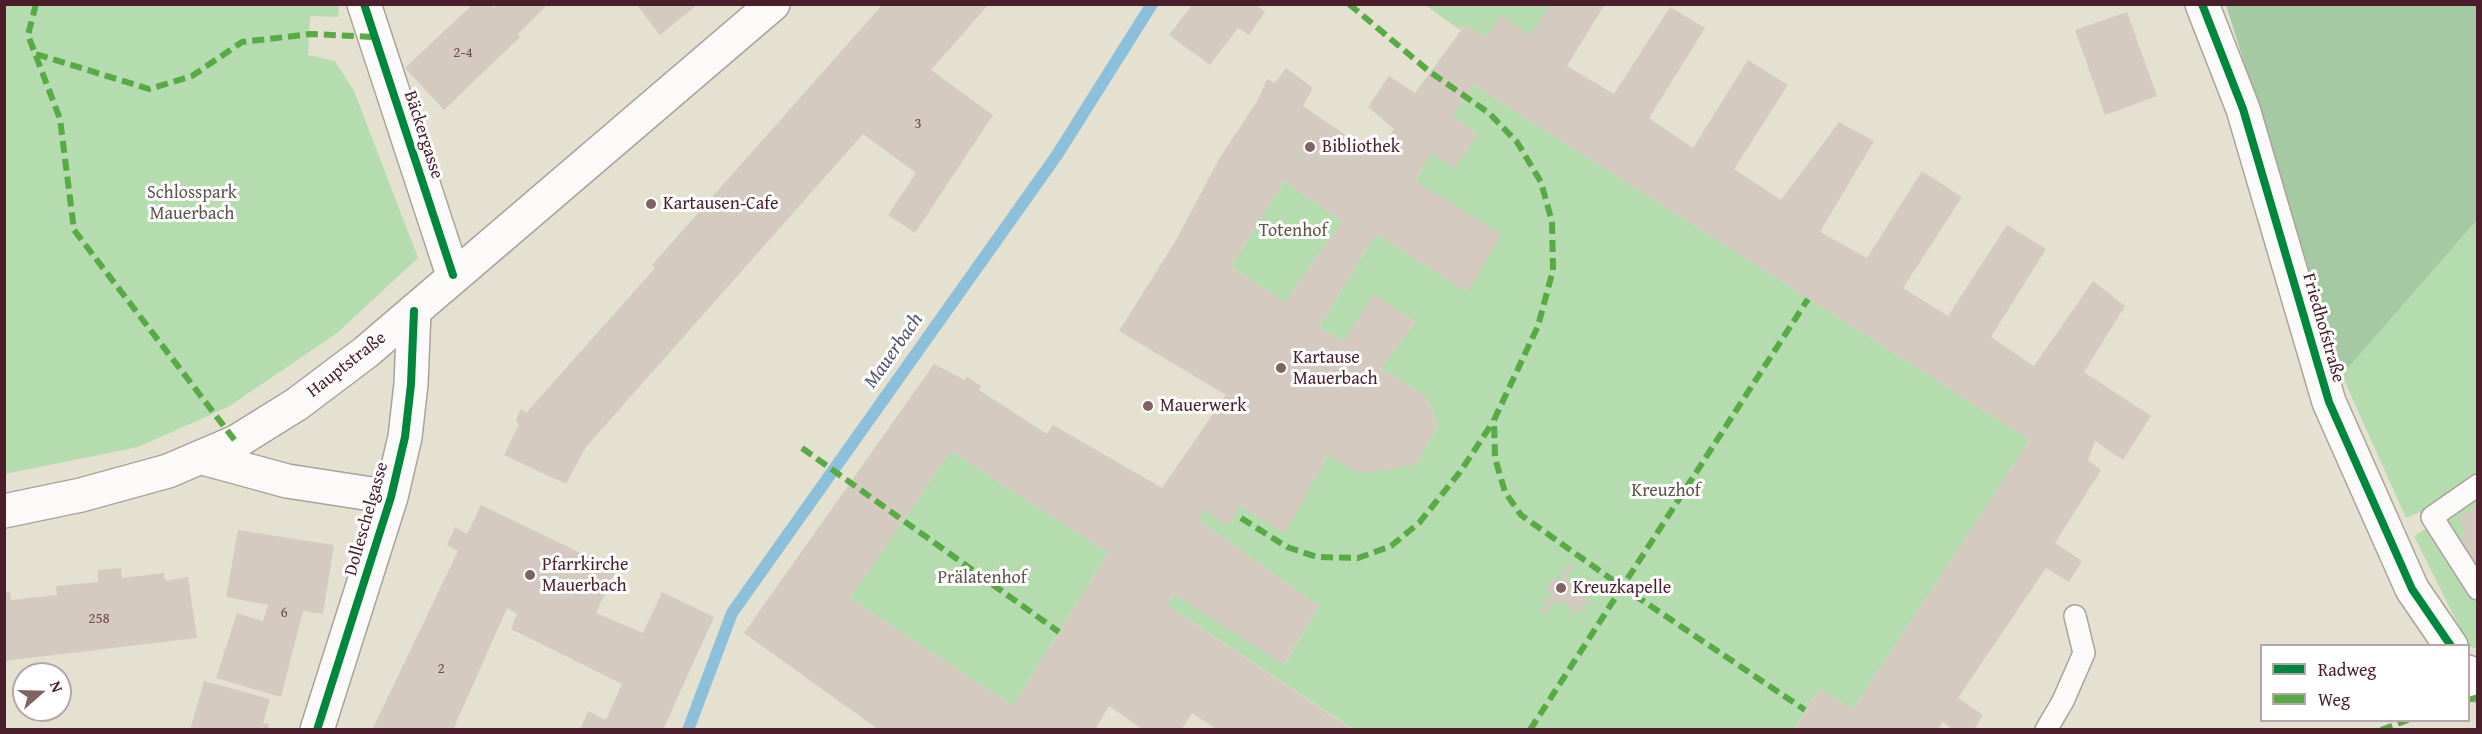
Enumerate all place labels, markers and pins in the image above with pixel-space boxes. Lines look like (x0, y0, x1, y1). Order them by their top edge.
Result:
place label: Bibliothek (1322, 136, 1400, 158)
marker: Bibliothek (1303, 140, 1317, 154)
place label: Kartausen-Cafe (663, 193, 779, 215)
marker: Kartausen-Cafe (644, 197, 658, 211)
place label: Kartause Mauerbach (1293, 347, 1378, 389)
marker: Kartause Mauerbach (1274, 361, 1288, 375)
place label: Mauerwerk (1160, 395, 1246, 417)
marker: Mauerwerk (1141, 399, 1155, 413)
place label: Pfarrkirche Mauerbach (542, 554, 628, 596)
marker: Pfarrkirche Mauerbach (523, 568, 537, 582)
place label: Kreuzkapelle (1573, 577, 1671, 599)
marker: Kreuzkapelle (1554, 581, 1568, 595)

